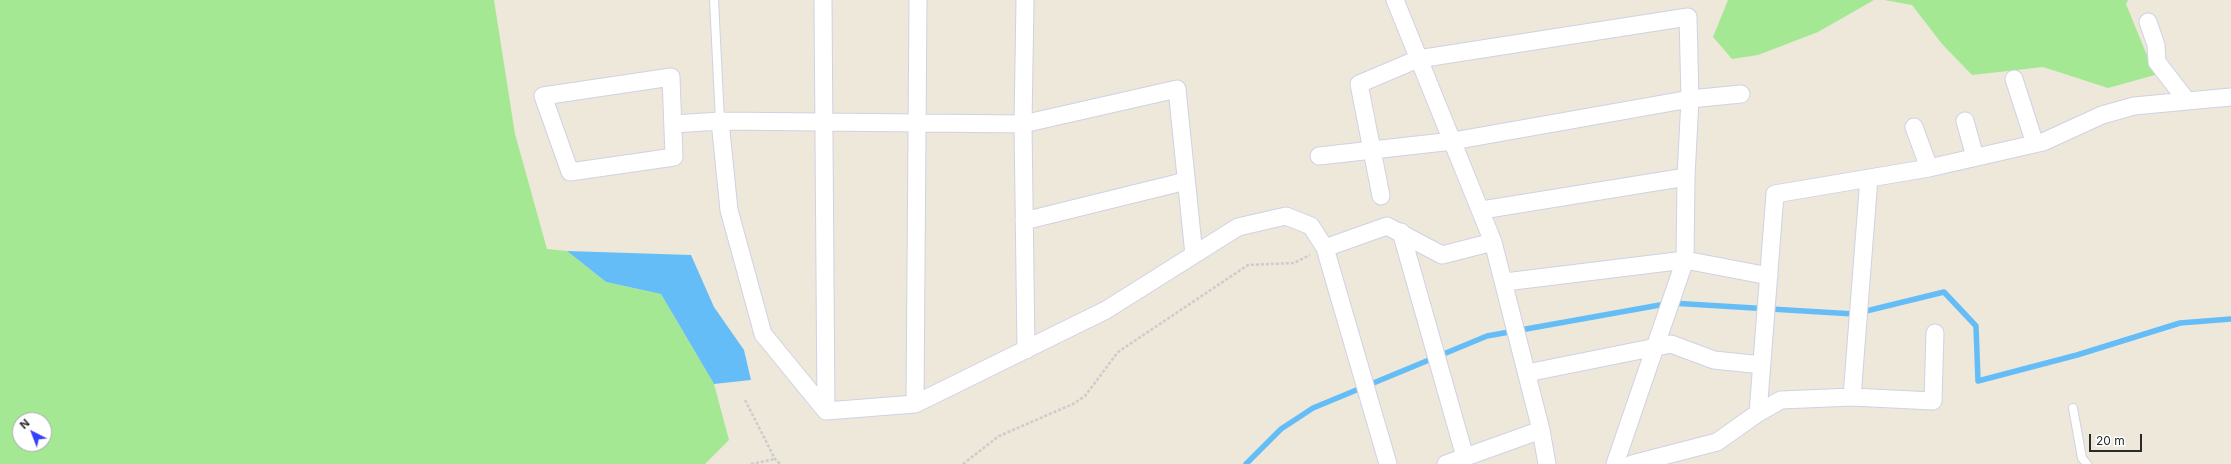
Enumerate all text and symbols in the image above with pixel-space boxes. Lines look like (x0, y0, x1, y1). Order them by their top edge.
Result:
north arrow (12, 412, 52, 452)
text: N (17, 416, 32, 432)
scale bar (2091, 426, 2144, 452)
text: 20 m (2096, 433, 2125, 448)

